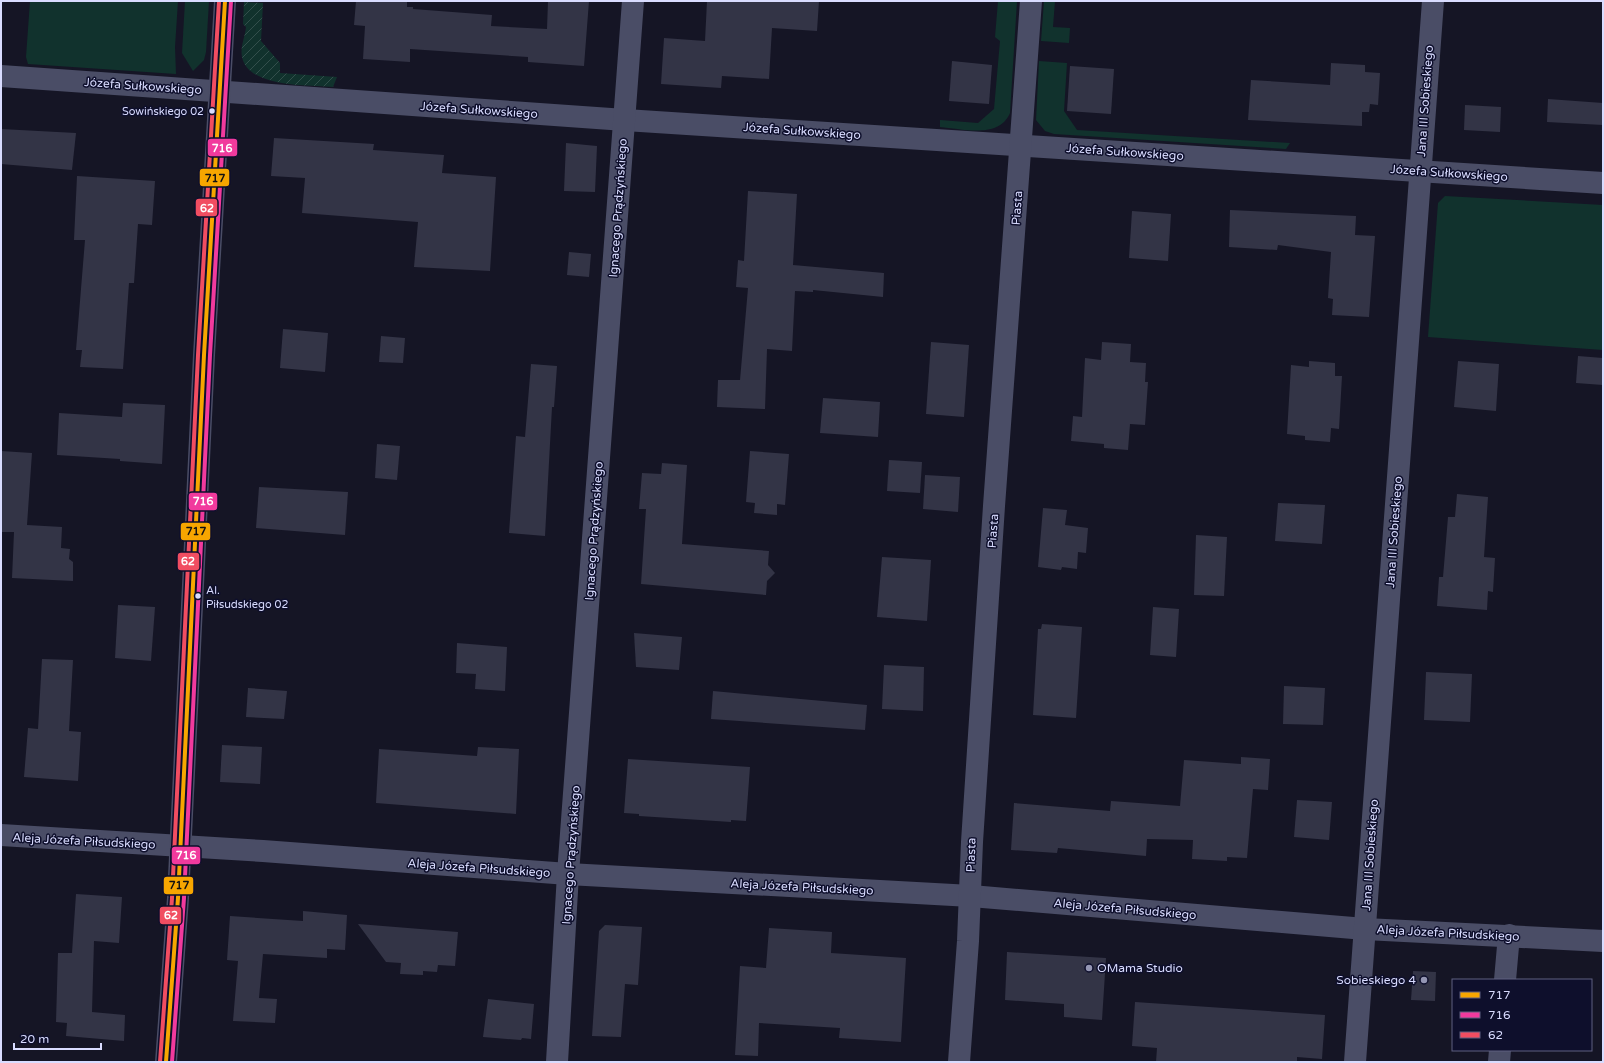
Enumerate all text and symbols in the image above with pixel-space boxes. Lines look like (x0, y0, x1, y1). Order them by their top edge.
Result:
street label: Jana III Sobieskiego (1414, 45, 1436, 157)
street label: Józefa Sułkowskiego (84, 75, 202, 97)
street label: Józefa Sułkowskiego (420, 99, 538, 121)
place label: Sowińskiego 02 (122, 105, 204, 118)
marker: Sowińskiego 02 (207, 106, 217, 116)
street label: Józefa Sułkowskiego (743, 120, 861, 142)
line badge: 716 (207, 138, 238, 157)
street label: Ignacego Prądzyńskiego (606, 138, 630, 278)
street label: Józefa Sułkowskiego (1066, 141, 1184, 163)
text: 716 (212, 142, 232, 155)
street label: Józefa Sułkowskiego (1390, 162, 1508, 184)
line badge: 717 (199, 168, 230, 187)
text: 717 (205, 172, 225, 185)
street label: Piasta (1009, 190, 1025, 226)
line badge: 62 (195, 198, 218, 217)
text: 62 (200, 202, 214, 215)
street label: Ignacego Prądzyńskiego (582, 461, 606, 601)
street label: Jana III Sobieskiego (1383, 476, 1405, 588)
line badge: 716 (188, 492, 218, 511)
text: 716 (193, 495, 213, 508)
street label: Piasta (985, 513, 1001, 549)
line badge: 717 (180, 522, 211, 541)
text: 717 (186, 525, 206, 538)
line badge: 62 (177, 552, 200, 571)
text: 62 (181, 555, 195, 568)
place label: Al. Piłsudskiego 02 (206, 584, 288, 611)
marker: Al. Piłsudskiego 02 (193, 591, 203, 601)
street label: Ignacego Prądzyńskiego (559, 785, 583, 925)
street label: Jana III Sobieskiego (1359, 799, 1381, 911)
street label: Aleja Józefa Piłsudskiego (12, 830, 156, 852)
street label: Piasta (963, 837, 979, 873)
line badge: 716 (171, 846, 201, 865)
text: 716 (176, 849, 196, 862)
street label: Aleja Józefa Piłsudskiego (407, 856, 551, 880)
line badge: 717 (163, 876, 194, 895)
street label: Aleja Józefa Piłsudskiego (730, 876, 874, 898)
text: 717 (169, 879, 189, 892)
street label: Aleja Józefa Piłsudskiego (1053, 896, 1197, 922)
line badge: 62 (159, 906, 182, 925)
text: 62 (164, 909, 178, 922)
street label: Aleja Józefa Piłsudskiego (1376, 922, 1520, 944)
place label: OMama Studio (1097, 961, 1183, 975)
marker: OMama Studio (1084, 963, 1094, 973)
place label: Sobieskiego 4 (1336, 973, 1416, 987)
marker: Sobieskiego 4 (1419, 975, 1429, 985)
legend (1452, 979, 1592, 1051)
text: 717 (1488, 988, 1511, 1002)
text: 716 (1488, 1008, 1511, 1022)
scale bar (14, 1025, 101, 1051)
text: 62 (1488, 1028, 1503, 1042)
text: 20 m (20, 1032, 49, 1046)

